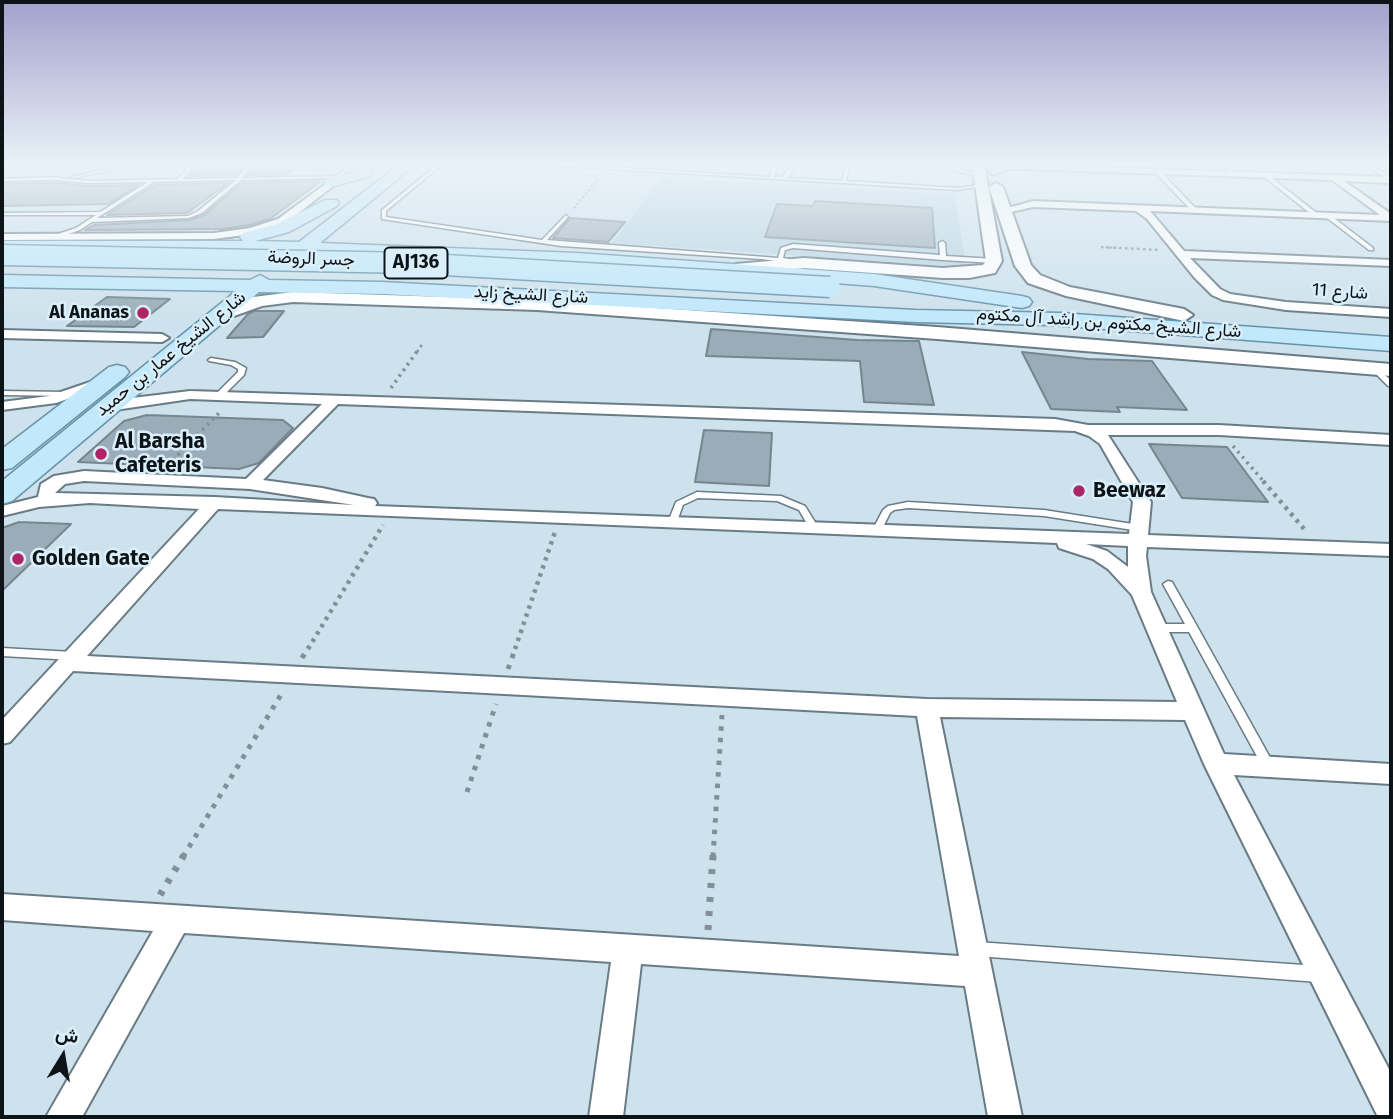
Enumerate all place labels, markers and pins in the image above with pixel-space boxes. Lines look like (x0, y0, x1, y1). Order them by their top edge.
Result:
place label: Al Ananas (49, 302, 129, 324)
marker: Al Ananas (135, 305, 151, 321)
place label: Al Barsha Cafeteris (115, 429, 205, 479)
marker: Al Barsha Cafeteris (93, 446, 109, 462)
place label: Beewaz (1093, 478, 1166, 504)
marker: Beewaz (1071, 483, 1087, 499)
place label: Golden Gate (32, 546, 150, 572)
marker: Golden Gate (10, 551, 26, 567)

